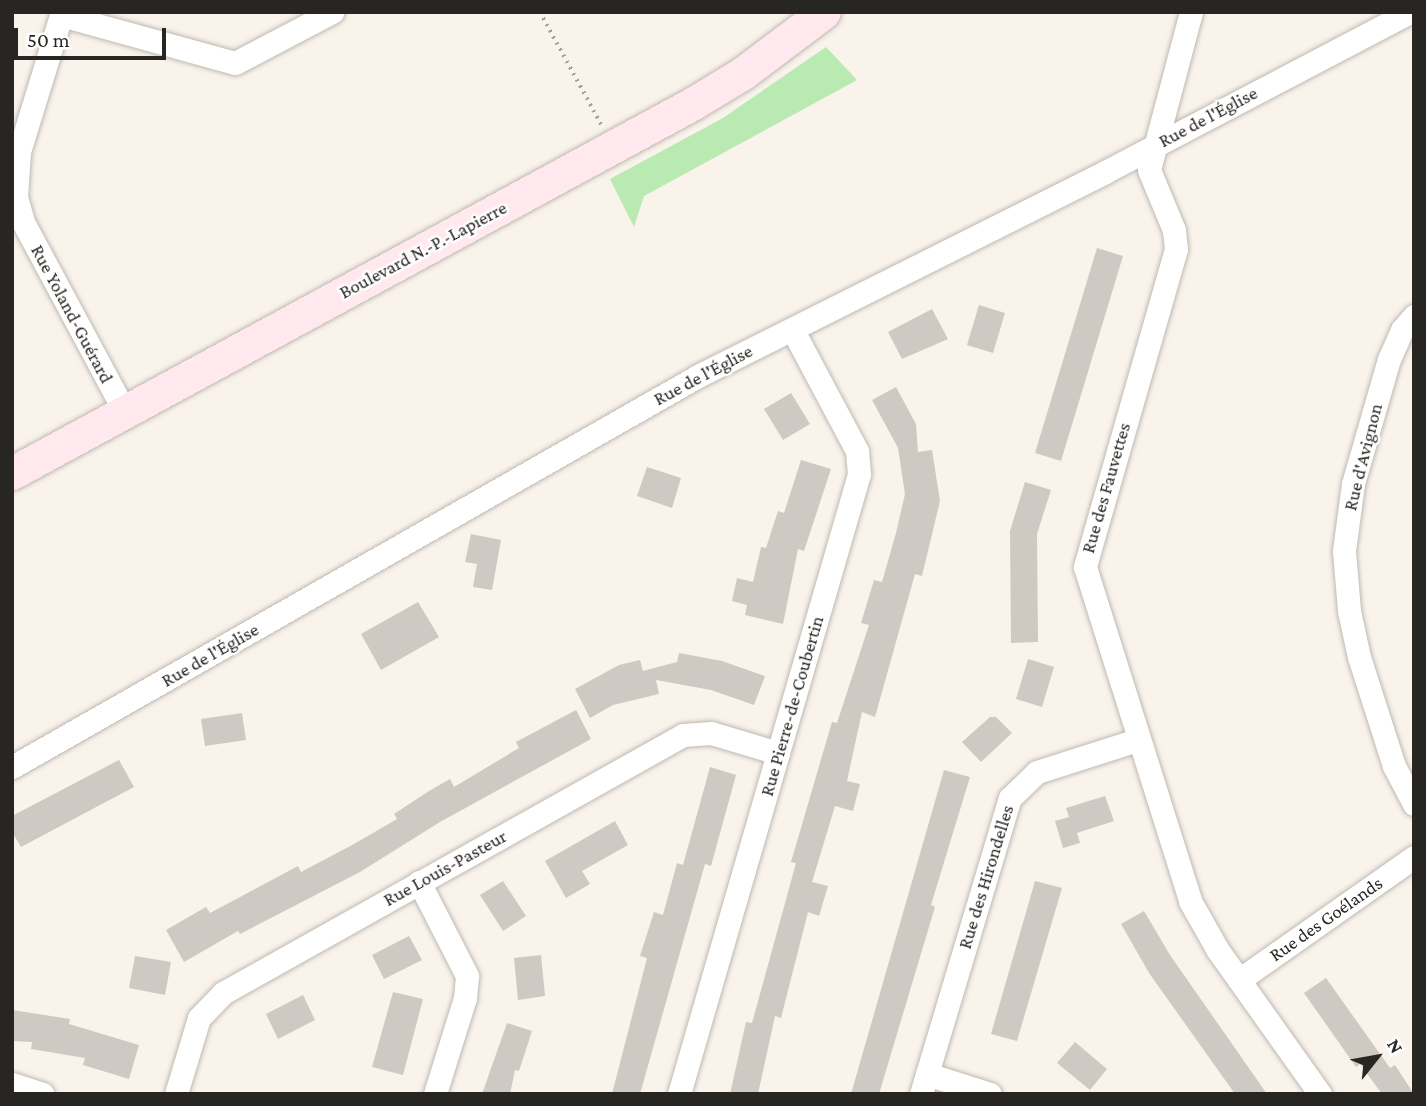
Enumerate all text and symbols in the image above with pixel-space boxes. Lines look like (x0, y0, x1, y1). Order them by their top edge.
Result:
scale bar (18, 14, 170, 58)
text: 50 m (27, 28, 70, 52)
street label: Rue de l'Église (1155, 81, 1261, 153)
street label: Boulevard N.-P.-Lapierre (335, 196, 511, 304)
street label: Rue Yoland-Guérard (26, 241, 118, 387)
street label: Rue de l'Église (650, 339, 756, 411)
street label: Rue d'Avignon (1339, 401, 1387, 513)
street label: Rue des Fauvettes (1076, 420, 1136, 556)
street label: Rue Pierre-de-Coubertin (755, 613, 829, 799)
street label: Rue de l'Église (157, 618, 263, 692)
street label: Rue des Hirondelles (953, 802, 1019, 952)
street label: Rue Louis-Pasteur (379, 825, 511, 911)
street label: Rue des Goélands (1265, 872, 1387, 966)
north arrow (1342, 1022, 1412, 1092)
text: N (1383, 1035, 1408, 1057)

